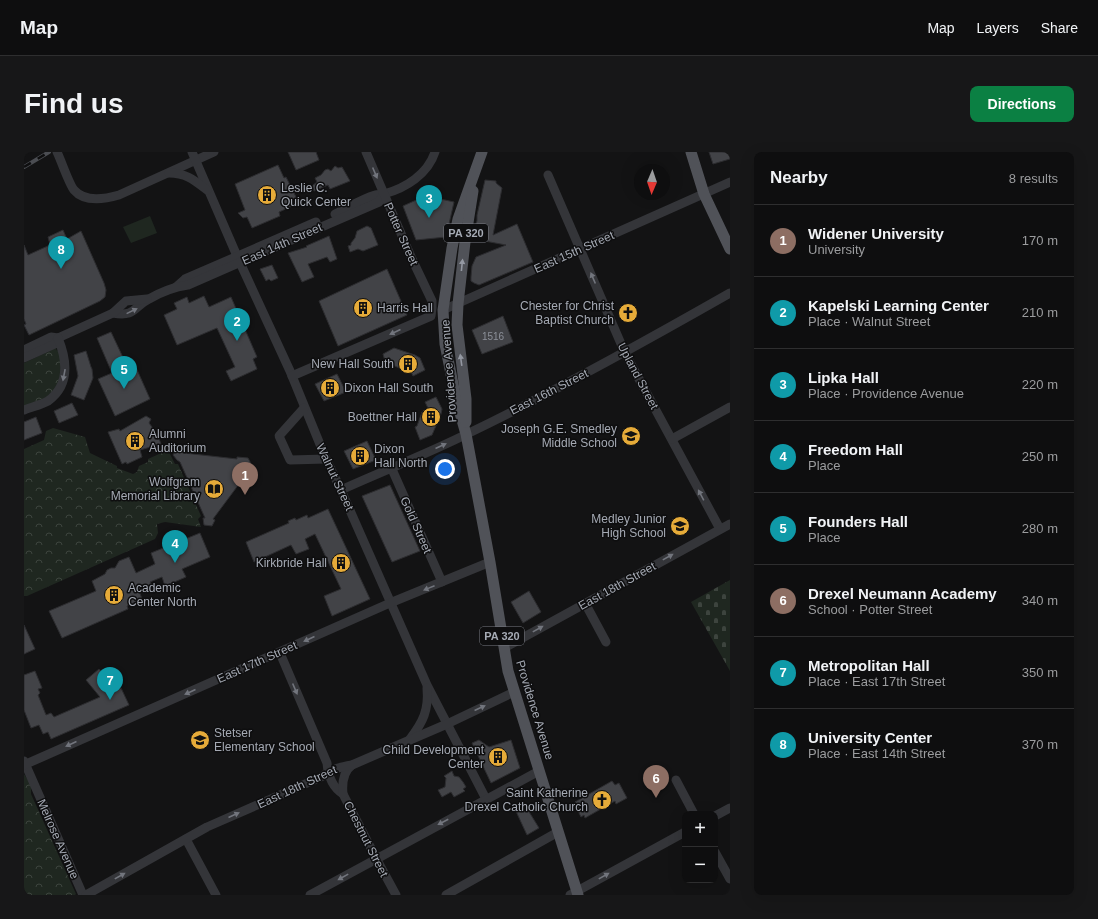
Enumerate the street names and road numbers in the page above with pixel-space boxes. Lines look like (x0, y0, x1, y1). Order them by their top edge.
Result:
street label: Potter Street (381, 200, 421, 268)
street label: East 14th Street (240, 220, 325, 268)
road number: PA 320 (444, 224, 488, 242)
street label: East 15th Street (532, 228, 617, 276)
street label: Providence Avenue (438, 319, 460, 423)
street label: Upland Street (615, 340, 662, 412)
street label: East 16th Street (507, 366, 591, 418)
street label: Walnut Street (313, 441, 357, 513)
street label: Gold Street (397, 494, 435, 556)
street label: East 18th Street (576, 559, 659, 613)
road number: PA 320 (480, 627, 524, 645)
street label: East 17th Street (215, 638, 300, 686)
street label: Providence Avenue (513, 659, 557, 762)
street label: East 18th Street (255, 762, 340, 812)
street label: Melrose Avenue (34, 797, 82, 881)
street label: Chestnut Street (341, 799, 391, 880)

